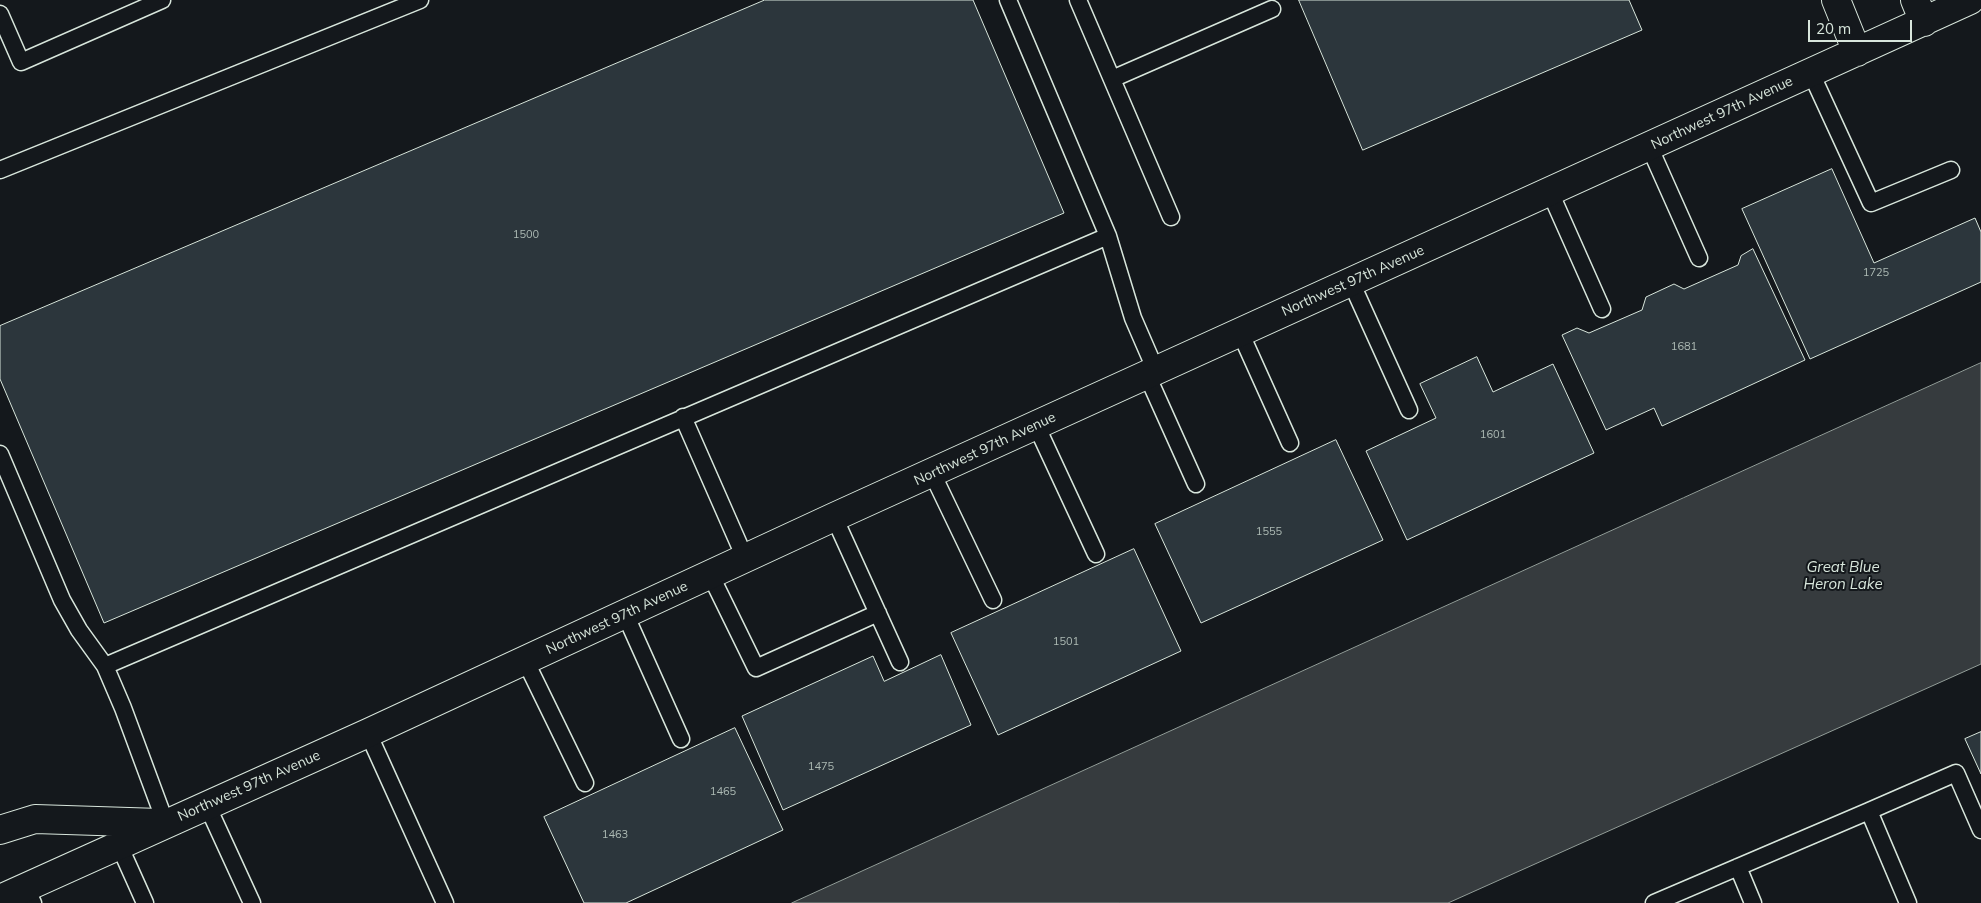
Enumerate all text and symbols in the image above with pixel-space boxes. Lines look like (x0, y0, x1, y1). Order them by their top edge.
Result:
scale bar (1811, 10, 1915, 42)
text: 20 m (1816, 19, 1851, 38)
street label: Northwest 97th Avenue (1648, 73, 1796, 153)
house number: 1500 (513, 228, 539, 242)
street label: Northwest 97th Avenue (1279, 242, 1427, 320)
house number: 1725 (1863, 266, 1889, 280)
house number: 1681 (1671, 340, 1697, 354)
street label: Northwest 97th Avenue (911, 409, 1059, 489)
house number: 1601 (1480, 428, 1506, 442)
house number: 1555 (1256, 525, 1282, 539)
water label: Great Blue Heron Lake (1803, 558, 1883, 593)
street label: Northwest 97th Avenue (543, 578, 691, 658)
house number: 1501 (1053, 635, 1079, 649)
street label: Northwest 97th Avenue (175, 747, 323, 825)
house number: 1475 (808, 760, 834, 774)
house number: 1465 (710, 785, 736, 799)
house number: 1463 (602, 828, 628, 842)

